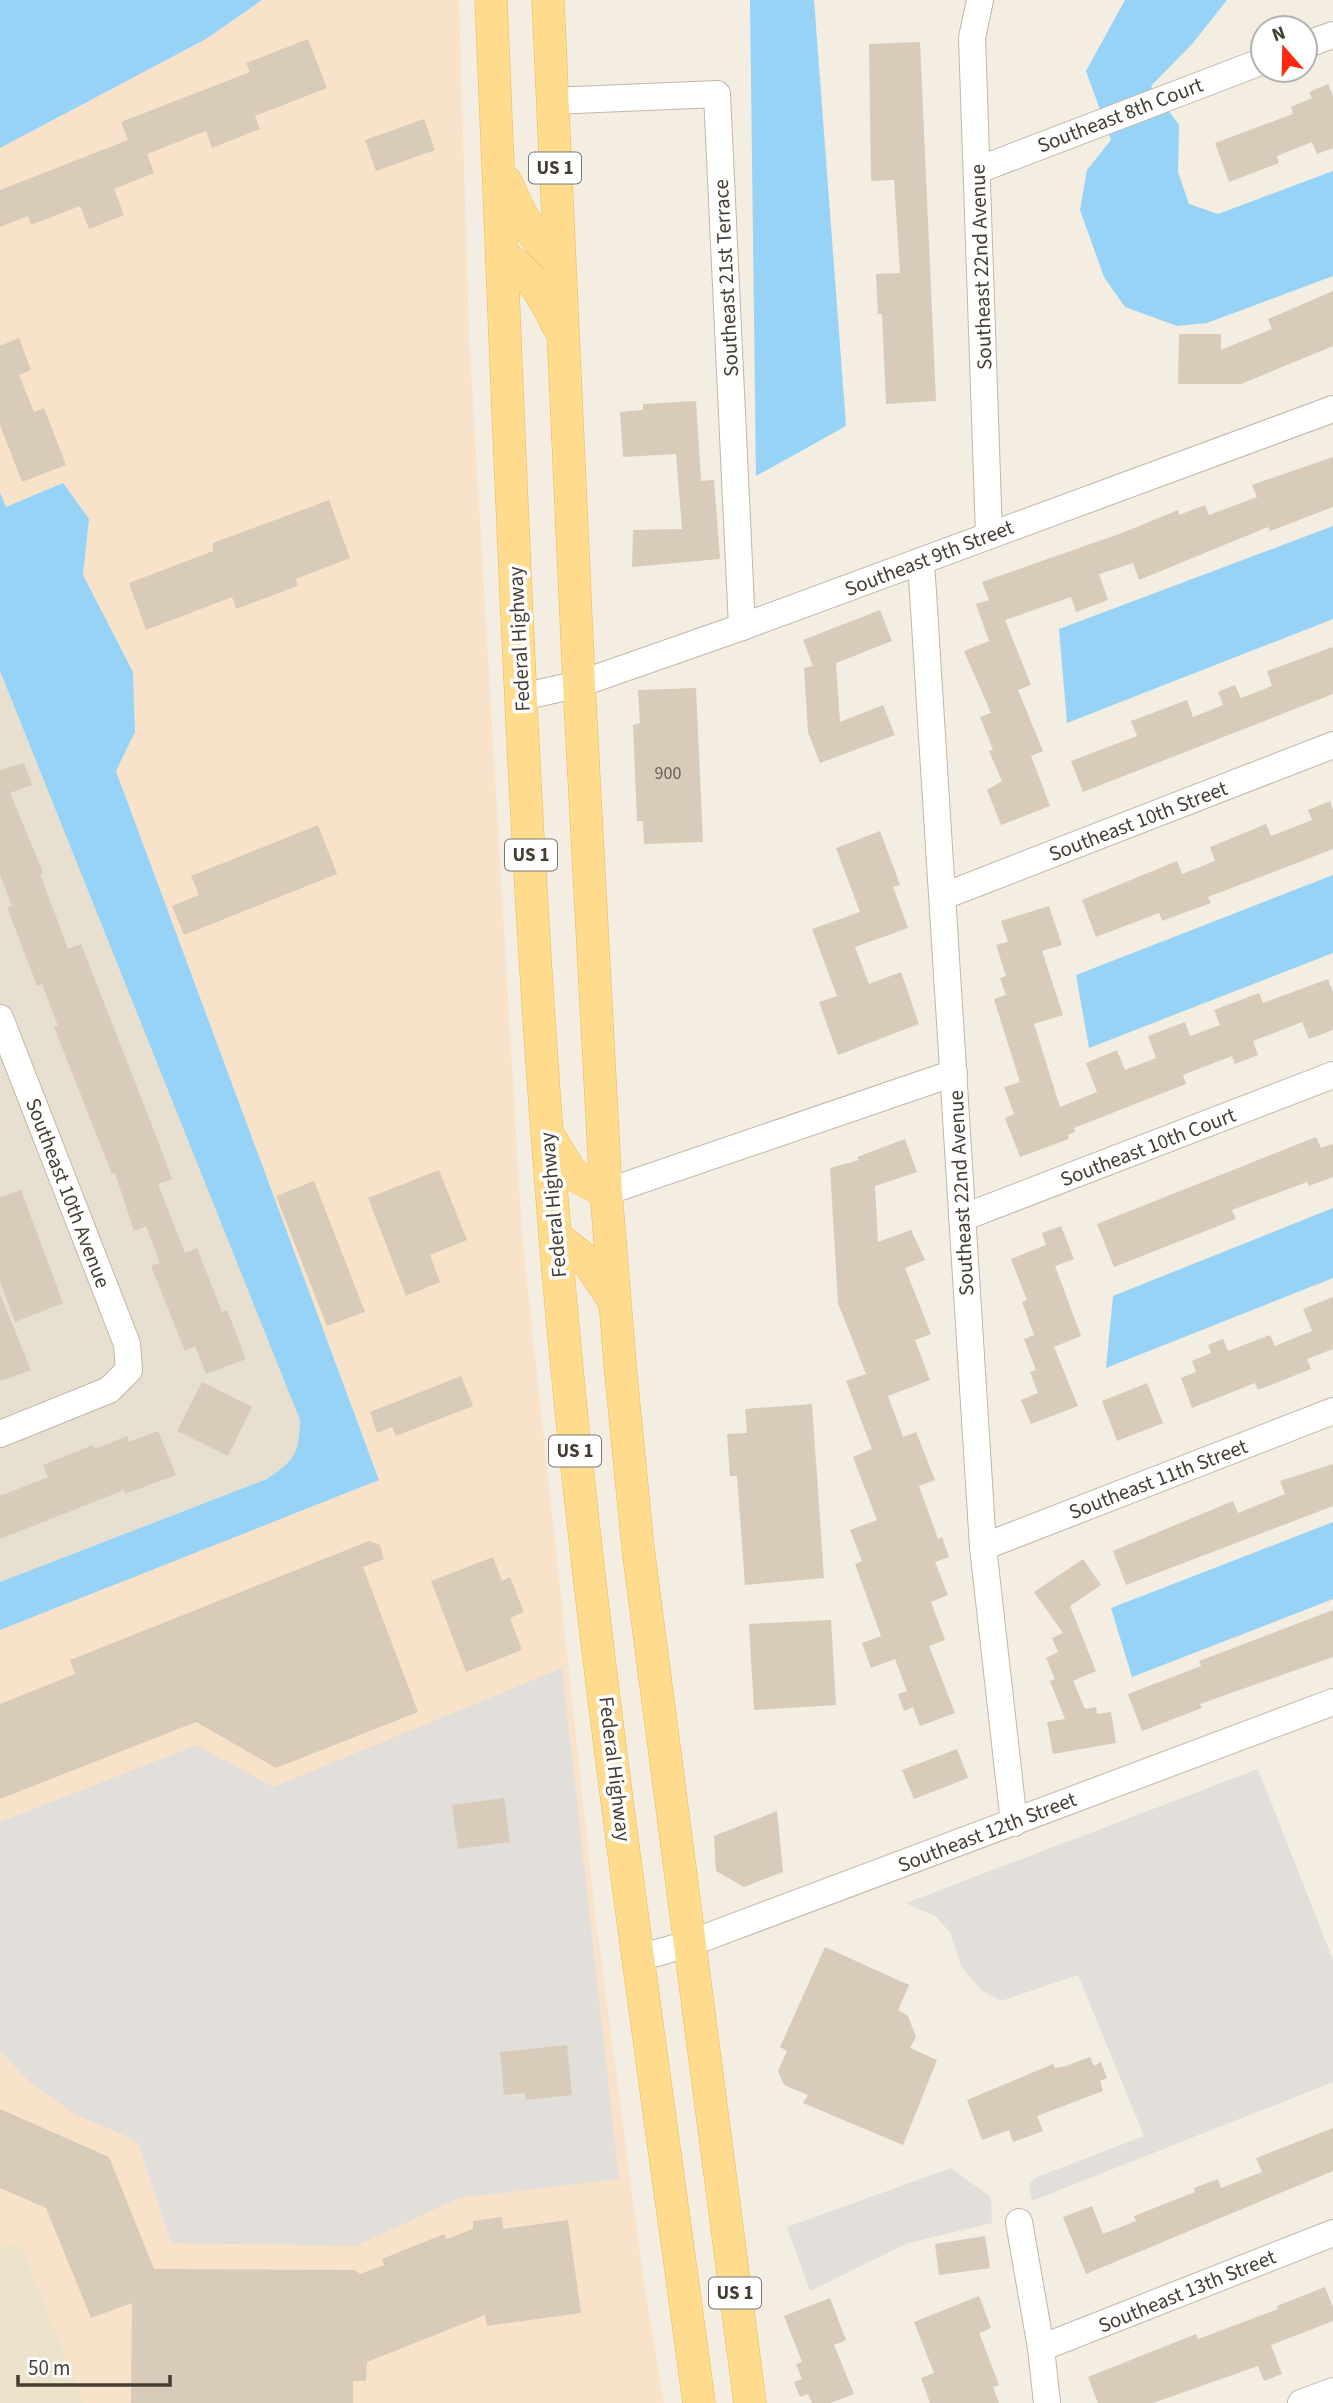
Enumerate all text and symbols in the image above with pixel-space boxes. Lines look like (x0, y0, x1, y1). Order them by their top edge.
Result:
north arrow (1249, 14, 1319, 84)
text: N (1268, 20, 1289, 49)
street label: Southeast 8th Court (1033, 70, 1207, 160)
road number: US 1 (529, 152, 581, 184)
street label: Southeast 22nd Avenue (962, 164, 1000, 370)
street label: Southeast 21st Terrace (706, 178, 746, 378)
street label: Southeast 9th Street (840, 512, 1018, 604)
street label: Federal Highway (500, 565, 538, 713)
house number: 900 (655, 761, 681, 786)
street label: Southeast 10th Street (1044, 773, 1232, 869)
road number: US 1 (505, 840, 557, 870)
street label: Southeast 22nd Avenue (941, 1089, 981, 1297)
street label: Southeast 10th Avenue (18, 1094, 118, 1292)
street label: Southeast 10th Court (1056, 1100, 1240, 1194)
street label: Federal Highway (532, 1131, 574, 1279)
street label: Southeast 11th Street (1064, 1431, 1252, 1527)
road number: US 1 (549, 1436, 601, 1466)
street label: Federal Highway (591, 1695, 639, 1843)
street label: Southeast 12th Street (893, 1784, 1081, 1880)
street label: Southeast 13th Street (1094, 2242, 1280, 2340)
road number: US 1 (709, 2278, 761, 2308)
scale bar (18, 2344, 170, 2388)
text: 50 m (28, 2353, 70, 2383)

